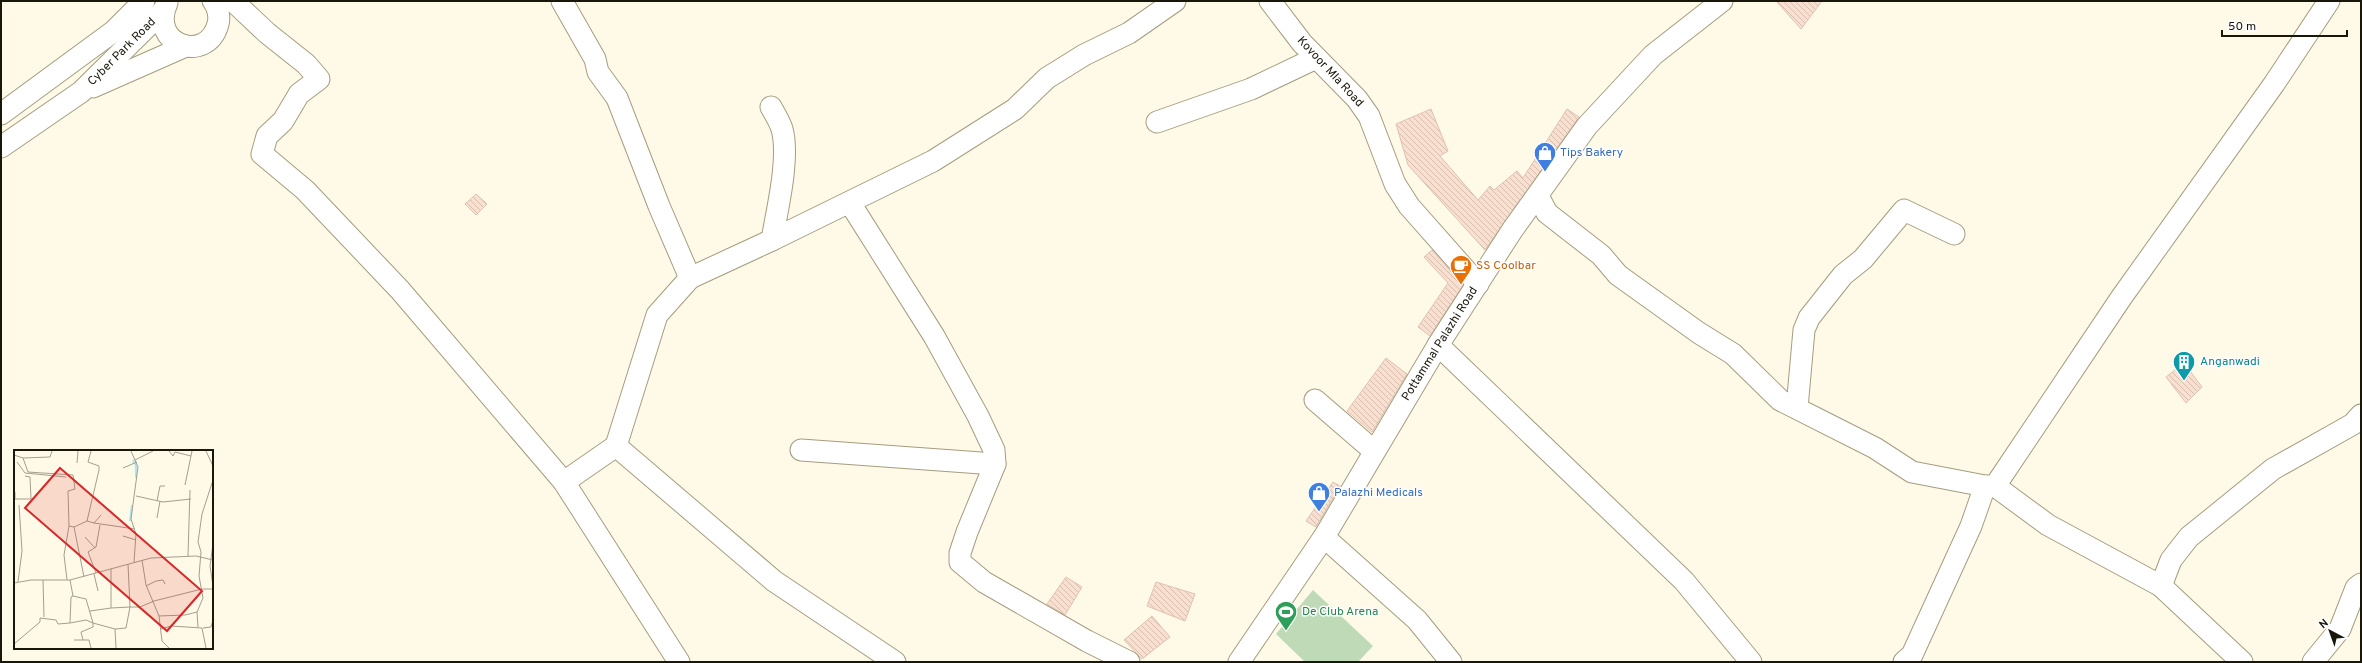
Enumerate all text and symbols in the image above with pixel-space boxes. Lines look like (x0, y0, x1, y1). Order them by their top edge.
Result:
scale bar (2222, 12, 2347, 38)
street label: Cyber Park Road (84, 14, 160, 90)
text: 50 m (2228, 19, 2256, 35)
street label: Kovoor Mla Road (1293, 33, 1367, 111)
shop icon: Tips Bakery (1532, 140, 1558, 173)
place label: Tips Bakery (1560, 145, 1623, 161)
cafe icon: SS Coolbar (1448, 253, 1474, 286)
place label: SS Coolbar (1476, 258, 1536, 274)
street label: Pottammal Palazhi Road (1398, 284, 1482, 404)
building icon: Anganwadi (2171, 349, 2197, 382)
place label: Anganwadi (2200, 354, 2260, 370)
inset map (14, 450, 213, 649)
shop icon: Palazhi Medicals (1306, 480, 1332, 513)
place label: Palazhi Medicals (1334, 485, 1423, 501)
sports icon: De Club Arena (1273, 599, 1299, 632)
place label: De Club Arena (1302, 604, 1378, 620)
north arrow (2310, 611, 2350, 651)
text: N (2317, 616, 2332, 632)

